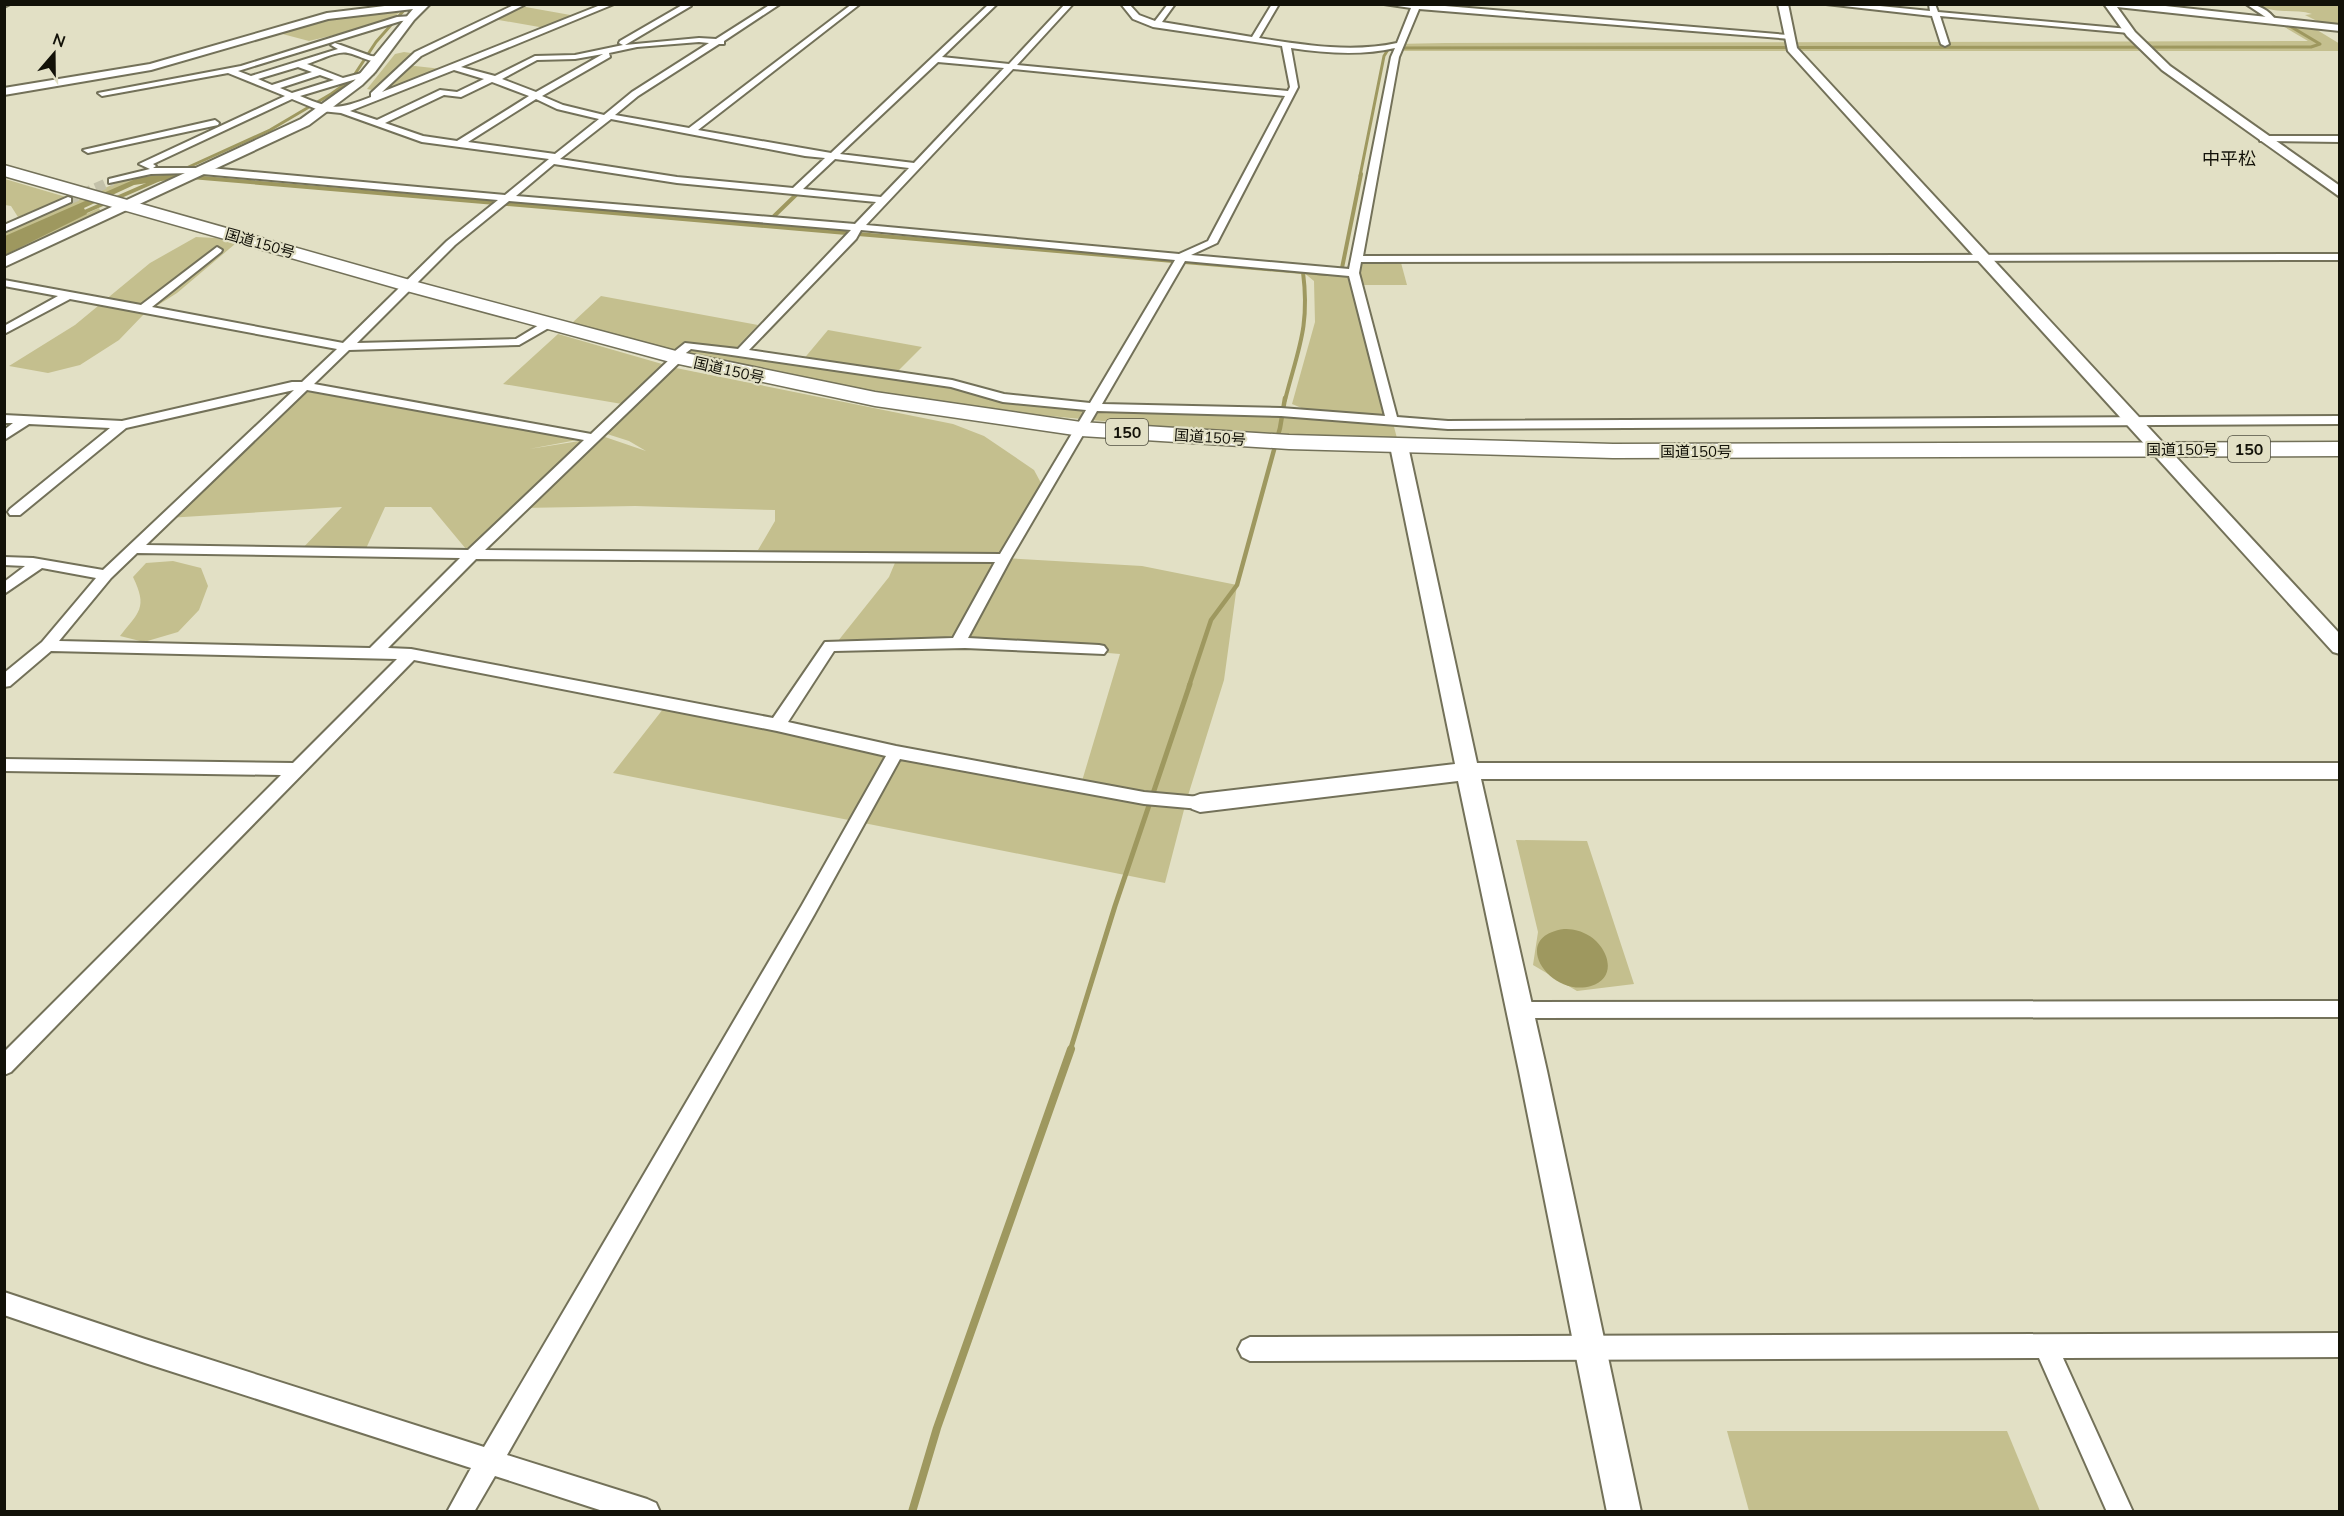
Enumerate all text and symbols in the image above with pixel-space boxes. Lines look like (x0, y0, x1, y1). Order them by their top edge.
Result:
north arrow (24, 24, 84, 84)
text: N (50, 28, 68, 51)
district label: 中平松 (2202, 147, 2256, 170)
street label: 国道150号 (223, 224, 297, 262)
street label: 国道150号 (692, 353, 766, 387)
road number: 150 (1106, 419, 1148, 445)
street label: 国道150号 (1173, 425, 1247, 449)
road number: 150 (2228, 436, 2270, 462)
street label: 国道150号 (2146, 440, 2218, 459)
street label: 国道150号 (1660, 442, 1732, 461)

